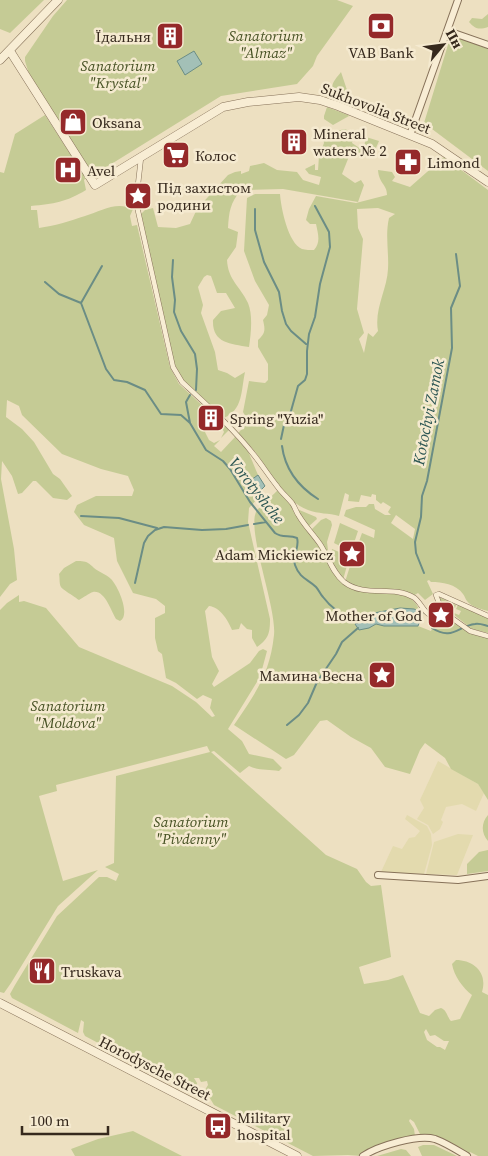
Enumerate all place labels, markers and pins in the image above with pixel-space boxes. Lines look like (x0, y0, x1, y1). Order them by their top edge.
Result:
bank icon: VAB Bank (366, 11, 396, 41)
building icon: Їдальня (155, 21, 185, 51)
place label: Їдальня (96, 26, 151, 47)
place label: VAB Bank (348, 42, 414, 63)
shop icon: Oksana (58, 107, 88, 137)
place label: Oksana (92, 112, 142, 133)
place label: Mineral waters № 2 (313, 123, 387, 161)
building icon: Mineral waters № 2 (279, 127, 309, 157)
supermarket icon: Колос (161, 140, 191, 170)
place label: Колос (195, 145, 236, 166)
pharmacy icon: Limond (393, 147, 423, 177)
place label: Limond (427, 152, 480, 173)
hospital icon: Avel (53, 155, 83, 185)
place label: Avel (87, 160, 116, 181)
place label: Під захистом родини (157, 177, 251, 215)
place icon: Під захистом родини (123, 181, 153, 211)
building icon: Spring "Yuzia" (196, 403, 226, 433)
place label: Spring "Yuzia" (230, 408, 323, 429)
place icon: Adam Mickiewicz (337, 539, 367, 569)
place label: Adam Mickiewicz (215, 544, 333, 565)
place icon: Mother of God (426, 600, 456, 630)
place label: Mother of God (325, 605, 422, 626)
place icon: Мамина Весна (367, 660, 397, 690)
place label: Мамина Весна (259, 665, 363, 686)
restaurant icon: Truskava (27, 956, 57, 986)
place label: Truskava (61, 961, 122, 982)
place label: Military hospital (237, 1107, 291, 1145)
bus stop icon: Military hospital (203, 1111, 233, 1141)

